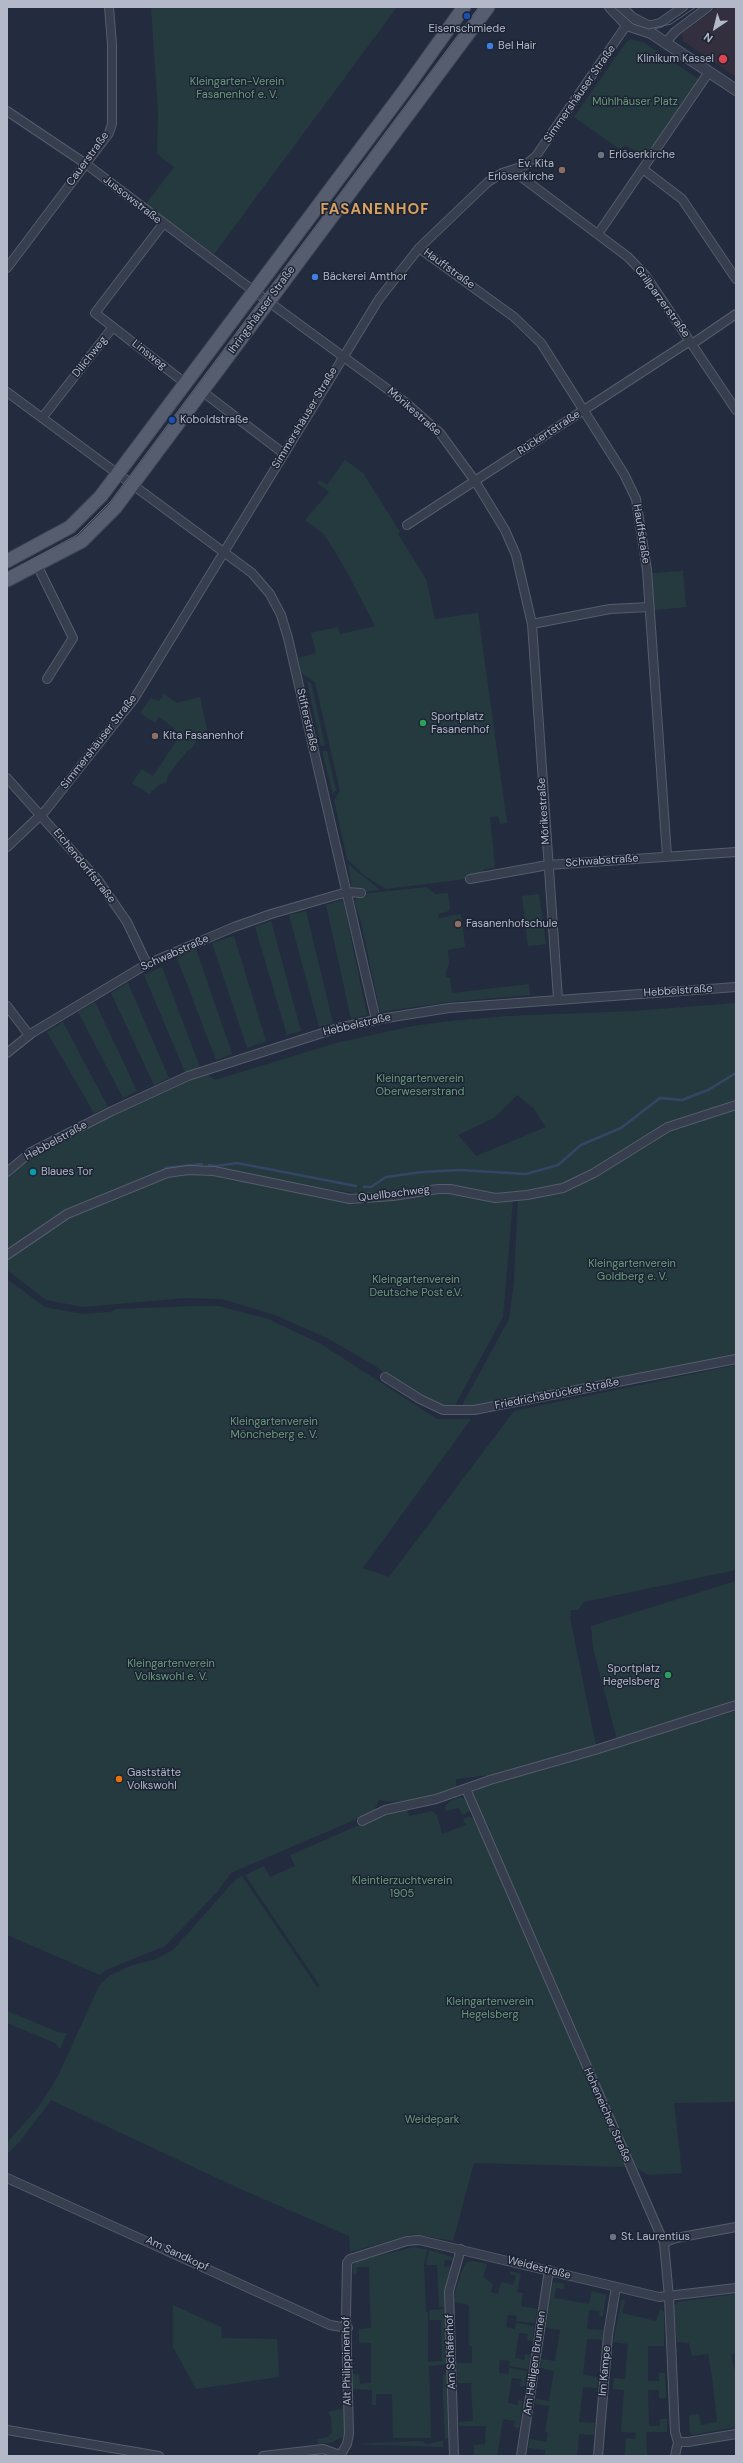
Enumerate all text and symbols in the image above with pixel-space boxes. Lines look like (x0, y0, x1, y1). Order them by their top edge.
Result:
north arrow (695, 8, 735, 48)
marker: Eisenschmiede (462, 11, 472, 21)
place label: Eisenschmiede (429, 22, 505, 36)
text: N (701, 30, 715, 46)
place label: Bel Hair (498, 39, 536, 53)
marker: Bel Hair (485, 41, 495, 51)
street label: Simmershäuser Straße (541, 43, 619, 145)
place label: Klinikum Kassel (637, 52, 714, 66)
marker: Klinikum Kassel (717, 53, 729, 65)
park label: Kleingarten-Verein Fasanenhof e. V. (190, 75, 284, 101)
park label: Mühlhäuser Platz (592, 95, 678, 109)
street label: Cauerstraße (64, 129, 112, 189)
place label: Erlöserkirche (609, 148, 675, 162)
marker: Erlöserkirche (596, 150, 606, 160)
place label: Ev. Kita Erlöserkirche (488, 157, 554, 183)
marker: Ev. Kita Erlöserkirche (557, 165, 567, 175)
street label: Jussowstraße (100, 173, 164, 227)
district label: FASANENHOF (321, 201, 429, 219)
street label: Hauffstraße (421, 246, 477, 292)
street label: Ihringshäuser Straße (226, 264, 298, 356)
street label: Grillparzerstraße (632, 264, 692, 340)
place label: Bäckerei Amthor (323, 270, 407, 284)
marker: Bäckerei Amthor (310, 272, 320, 282)
street label: Dilichweg (70, 334, 110, 380)
street label: Linsweg (129, 337, 169, 373)
street label: Simmershäuser Straße (269, 365, 341, 471)
street label: Mörikestraße (384, 385, 444, 439)
street label: Rückertstraße (515, 408, 583, 458)
place label: Koboldstraße (180, 413, 248, 427)
marker: Koboldstraße (167, 415, 177, 425)
street label: Hauffstraße (630, 503, 652, 565)
street label: Stifterstraße (293, 687, 321, 753)
street label: Simmershäuser Straße (58, 692, 140, 792)
place label: Sportplatz Fasanenhof (431, 710, 489, 736)
marker: Sportplatz Fasanenhof (418, 718, 428, 728)
place label: Kita Fasanenhof (163, 729, 244, 743)
marker: Kita Fasanenhof (150, 731, 160, 741)
street label: Mörikestraße (535, 777, 553, 845)
street label: Eichendorffstraße (50, 826, 118, 906)
street label: Schwabstraße (565, 852, 639, 870)
place label: Fasanenhofschule (466, 917, 557, 931)
marker: Fasanenhofschule (453, 919, 463, 929)
street label: Schwabstraße (139, 932, 211, 974)
street label: Hebbelstraße (643, 982, 713, 1000)
street label: Hebbelstraße (322, 1011, 392, 1039)
park label: Kleingartenverein Oberweserstrand (376, 1072, 464, 1098)
street label: Hebbelstraße (23, 1118, 89, 1164)
place label: Blaues Tor (41, 1165, 93, 1179)
marker: Blaues Tor (28, 1167, 38, 1177)
street label: Quellbachweg (357, 1183, 431, 1205)
park label: Kleingartenverein Goldberg e. V. (588, 1257, 676, 1283)
park label: Kleingartenverein Deutsche Post e.V. (369, 1273, 463, 1299)
street label: Friedrichsbrücker Straße (494, 1375, 620, 1413)
park label: Kleingartenverein Möncheberg e. V. (230, 1415, 318, 1441)
park label: Kleingartenverein Volkswohl e. V. (127, 1657, 215, 1683)
place label: Sportplatz Hegelsberg (603, 1662, 660, 1688)
marker: Sportplatz Hegelsberg (663, 1670, 673, 1680)
place label: Gaststätte Volkswohl (127, 1766, 181, 1792)
marker: Gaststätte Volkswohl (114, 1774, 124, 1784)
park label: Kleintierzuchtverein 1905 (352, 1874, 452, 1900)
park label: Kleingartenverein Hegelsberg (446, 1995, 534, 2021)
street label: Hoheneicher Straße (580, 2066, 634, 2164)
park label: Weidepark (405, 2113, 459, 2127)
place label: St. Laurentius (621, 2230, 690, 2244)
marker: St. Laurentius (608, 2232, 618, 2242)
street label: Am Sandkopf (143, 2234, 211, 2274)
street label: Weidestraße (506, 2254, 572, 2282)
street label: Am Heiligen Brunnen (521, 2310, 549, 2416)
street label: Am Schäferhof (443, 2314, 459, 2390)
street label: Alt Philippinenhof (340, 2316, 354, 2406)
street label: Im Kampe (596, 2345, 614, 2397)

